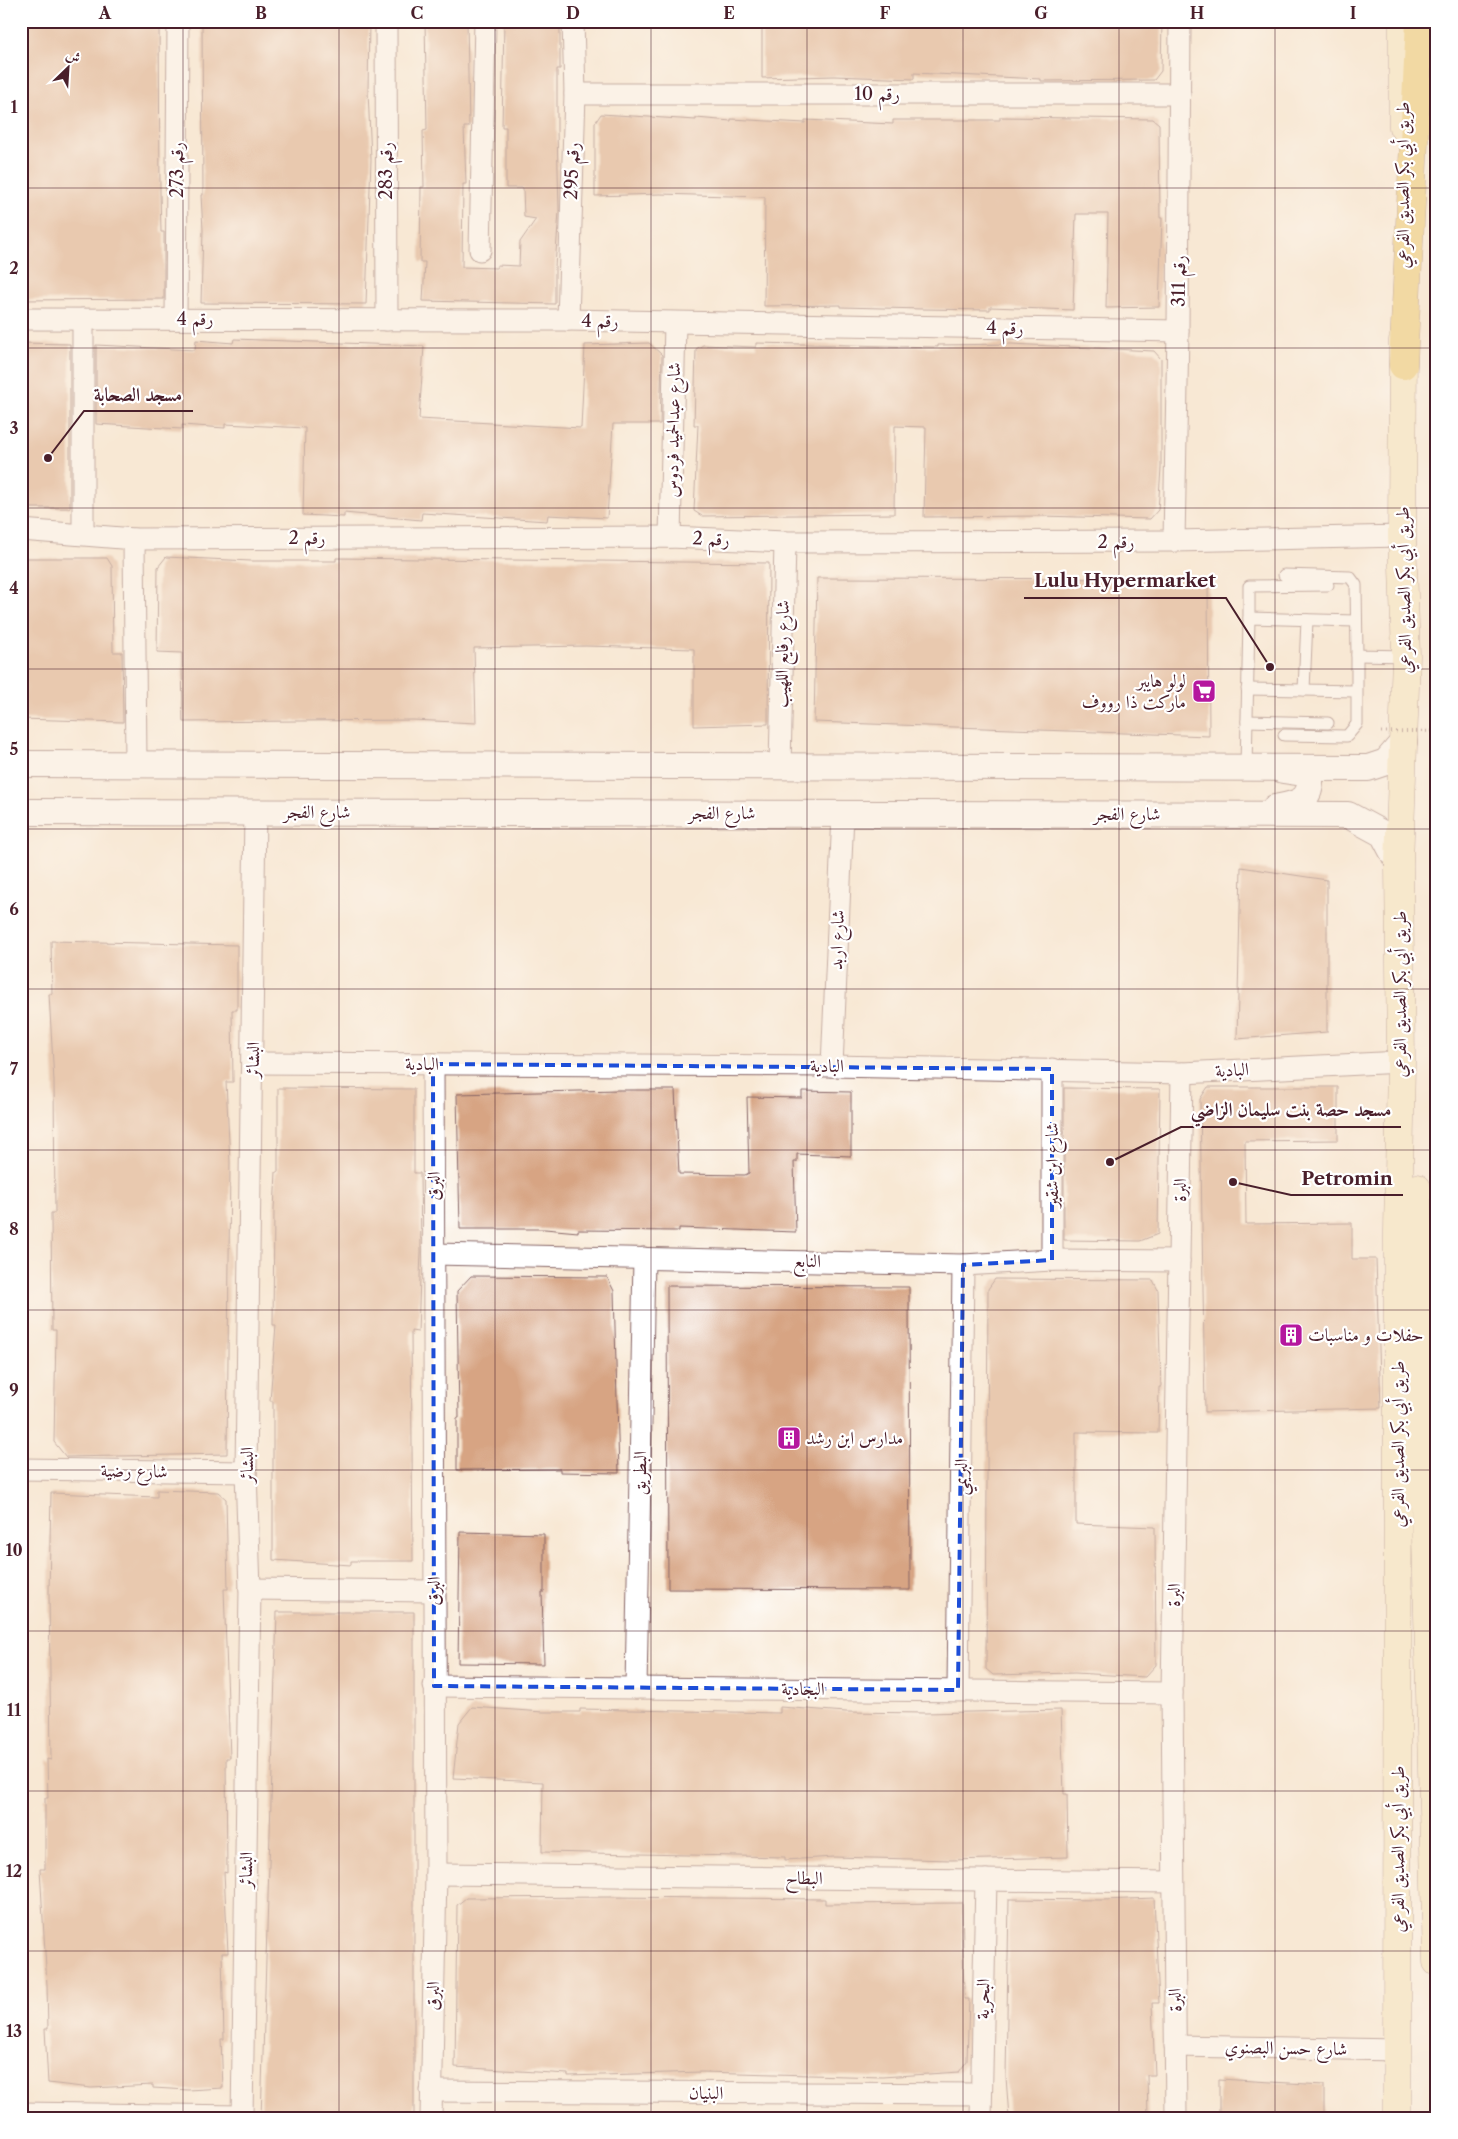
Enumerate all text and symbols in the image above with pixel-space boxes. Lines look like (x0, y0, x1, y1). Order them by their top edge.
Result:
text: A (98, 3, 112, 23)
text: B (255, 3, 267, 23)
text: C (411, 3, 423, 23)
text: D (566, 3, 580, 23)
text: E (723, 3, 735, 23)
text: F (880, 3, 891, 23)
text: G (1034, 3, 1048, 23)
text: H (1190, 3, 1204, 23)
text: I (1350, 3, 1357, 23)
north arrow (42, 42, 92, 92)
text: ش (63, 45, 84, 67)
street label: رقم 10 (854, 83, 900, 111)
text: 1 (10, 97, 18, 117)
street label: طريق أبي بكر الصديق الفرعي (1390, 101, 1418, 269)
street label: رقم 273 (166, 142, 194, 198)
street label: رقم 283 (375, 142, 403, 200)
street label: رقم 295 (560, 142, 590, 200)
street label: رقم 311 (1168, 255, 1196, 307)
text: 2 (9, 258, 19, 278)
street label: رقم 4 (176, 308, 214, 336)
street label: رقم 4 (581, 310, 619, 338)
street label: رقم 4 (986, 317, 1024, 345)
street label: شارع عبدالحميد فردوس (661, 362, 689, 498)
callout: مسجد الصحابة (84, 377, 193, 411)
text: مسجد الصحابة (94, 383, 182, 406)
text: 3 (9, 418, 19, 438)
street label: طريق أبي بكر الصديق الفرعي (1390, 506, 1420, 674)
street label: رقم 2 (288, 527, 326, 555)
street label: رقم 2 (692, 527, 730, 557)
street label: رقم 2 (1097, 531, 1135, 559)
callout: Lulu Hypermarket (1024, 564, 1226, 598)
text: Lulu Hypermarket (1034, 569, 1216, 592)
text: 4 (9, 578, 19, 598)
street label: شارع رفايع اللهيب (770, 600, 799, 708)
place label: لولو هايبر ماركت ذا رووف (1082, 670, 1186, 713)
supermarket icon: لولو هايبر ماركت ذا رووف (1191, 678, 1217, 704)
text: 5 (10, 739, 19, 759)
street label: شارع الفجر (281, 801, 351, 827)
street label: شارع الفجر (686, 802, 756, 828)
street label: شارع الفجر (1091, 803, 1161, 829)
text: 6 (9, 899, 19, 919)
street label: شارع اربد (825, 909, 853, 971)
street label: طريق أبي بكر الصديق الفرعي (1387, 910, 1415, 1078)
street label: البشائر (242, 1042, 264, 1080)
street label: البادية (405, 1053, 439, 1075)
street label: البادية (810, 1055, 844, 1077)
street label: البادية (1214, 1058, 1250, 1082)
text: 7 (10, 1059, 19, 1079)
callout: مسجد حصة بنت سليمان الزاضي (1181, 1093, 1401, 1127)
text: مسجد حصة بنت سليمان الزاضي (1191, 1098, 1391, 1127)
street label: شارع ابن شقير (1041, 1122, 1067, 1210)
callout: Petromin (1291, 1161, 1403, 1195)
text: Petromin (1301, 1167, 1393, 1190)
street label: البرق (423, 1171, 445, 1201)
street label: البرة (1169, 1178, 1191, 1202)
text: 8 (9, 1219, 19, 1239)
street label: النابع (793, 1250, 821, 1277)
building icon: حفلات و مناسبات (1278, 1322, 1304, 1348)
place label: حفلات و مناسبات (1308, 1324, 1423, 1346)
street label: طريق أبي بكر الصديق الفرعي (1385, 1360, 1413, 1528)
text: 9 (9, 1380, 19, 1400)
building icon: مدارس ابن رشد (776, 1425, 802, 1451)
place label: مدارس ابن رشد (806, 1427, 903, 1449)
street label: البشائر (236, 1447, 258, 1485)
street label: البطريق (629, 1451, 652, 1495)
street label: البريمي (950, 1458, 978, 1496)
street label: شارع رضية (100, 1459, 168, 1487)
text: 10 (5, 1540, 23, 1560)
street label: البرق (423, 1576, 445, 1606)
street label: البرة (1163, 1583, 1185, 1607)
street label: البجادية (781, 1678, 825, 1700)
text: 11 (7, 1700, 22, 1720)
street label: طريق أبي بكر الصديق الفرعي (1385, 1765, 1413, 1933)
street label: البشائر (235, 1852, 257, 1890)
text: 12 (6, 1861, 22, 1881)
street label: البطاح (785, 1867, 823, 1894)
street label: البحرية (972, 1978, 995, 2020)
street label: البرق (422, 1981, 444, 2011)
street label: البرة (1164, 1988, 1186, 2012)
text: 13 (6, 2021, 22, 2041)
street label: شارع حسن البصنوي (1224, 2036, 1348, 2064)
street label: البنيان (689, 2082, 723, 2104)

